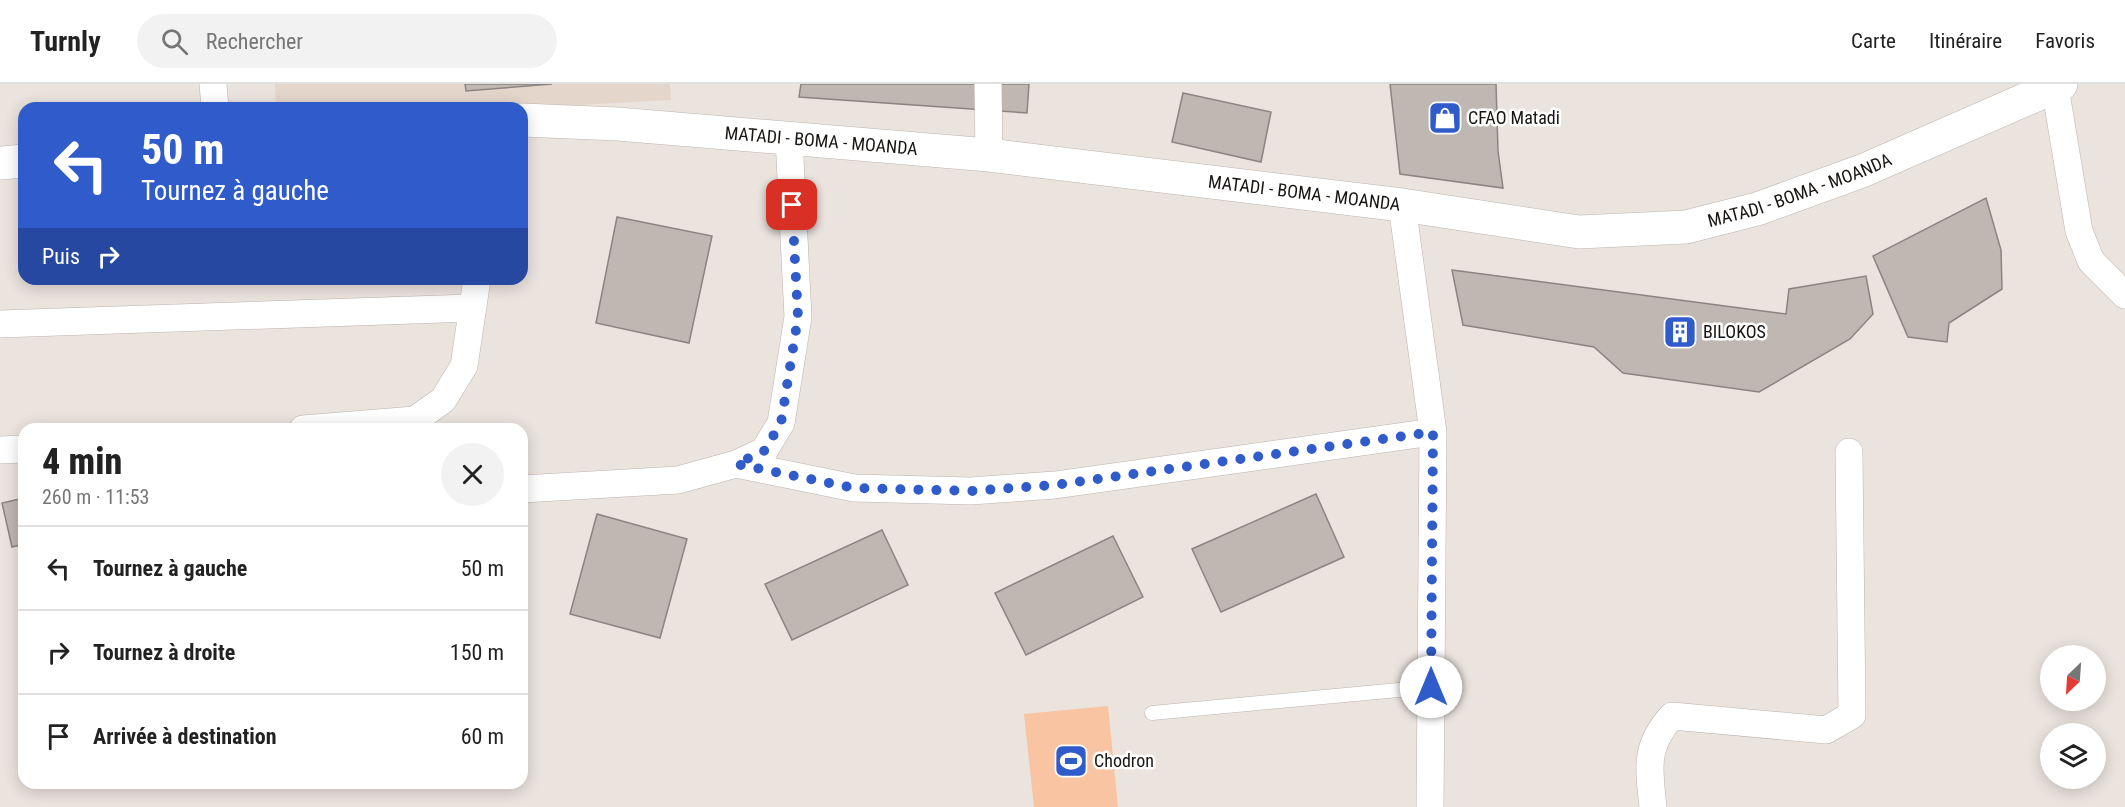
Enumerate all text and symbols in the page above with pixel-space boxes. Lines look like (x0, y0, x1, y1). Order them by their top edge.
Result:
search box (137, 14, 557, 68)
text: Turnly (30, 25, 101, 58)
icon: search (158, 25, 191, 58)
text: Rechercher (206, 29, 303, 54)
text: Carte (1851, 29, 1896, 53)
text: Itinéraire (1929, 29, 2002, 53)
text: Favoris (2035, 29, 2095, 53)
shop icon: CFAO Matadi (1427, 100, 1463, 136)
place label: CFAO Matadi (1468, 107, 1560, 128)
street label: MATADI - BOMA - MOANDA (724, 122, 919, 159)
text: 50 m (141, 125, 224, 174)
icon: left (42, 126, 120, 204)
street label: MATADI - BOMA - MOANDA (1705, 148, 1895, 231)
street label: MATADI - BOMA - MOANDA (1207, 171, 1402, 215)
text: Tournez à gauche (141, 175, 329, 207)
pin (766, 179, 817, 230)
icon: arrive (775, 188, 808, 221)
icon: right (92, 240, 125, 273)
text: Puis (42, 244, 80, 269)
building icon: BILOKOS (1662, 314, 1698, 350)
place label: BILOKOS (1703, 321, 1766, 342)
text: 4 min (42, 441, 122, 483)
button: close (441, 443, 504, 506)
text: 260 m · 11:53 (42, 485, 149, 509)
icon: left (42, 552, 75, 585)
text: Tournez à gauche (93, 556, 247, 581)
text: 50 m (461, 556, 504, 581)
icon: right (42, 636, 75, 669)
text: Tournez à droite (93, 640, 235, 665)
text: 150 m (450, 640, 504, 665)
north arrow (2040, 645, 2106, 711)
map controls (2040, 645, 2106, 789)
position arrow (1399, 655, 1463, 719)
icon: arrive (42, 720, 75, 753)
button: layers (2040, 723, 2106, 789)
text: Arrivée à destination (93, 724, 277, 749)
text: 60 m (461, 724, 504, 749)
sports icon: Chodron (1053, 743, 1089, 779)
place label: Chodron (1094, 750, 1154, 771)

